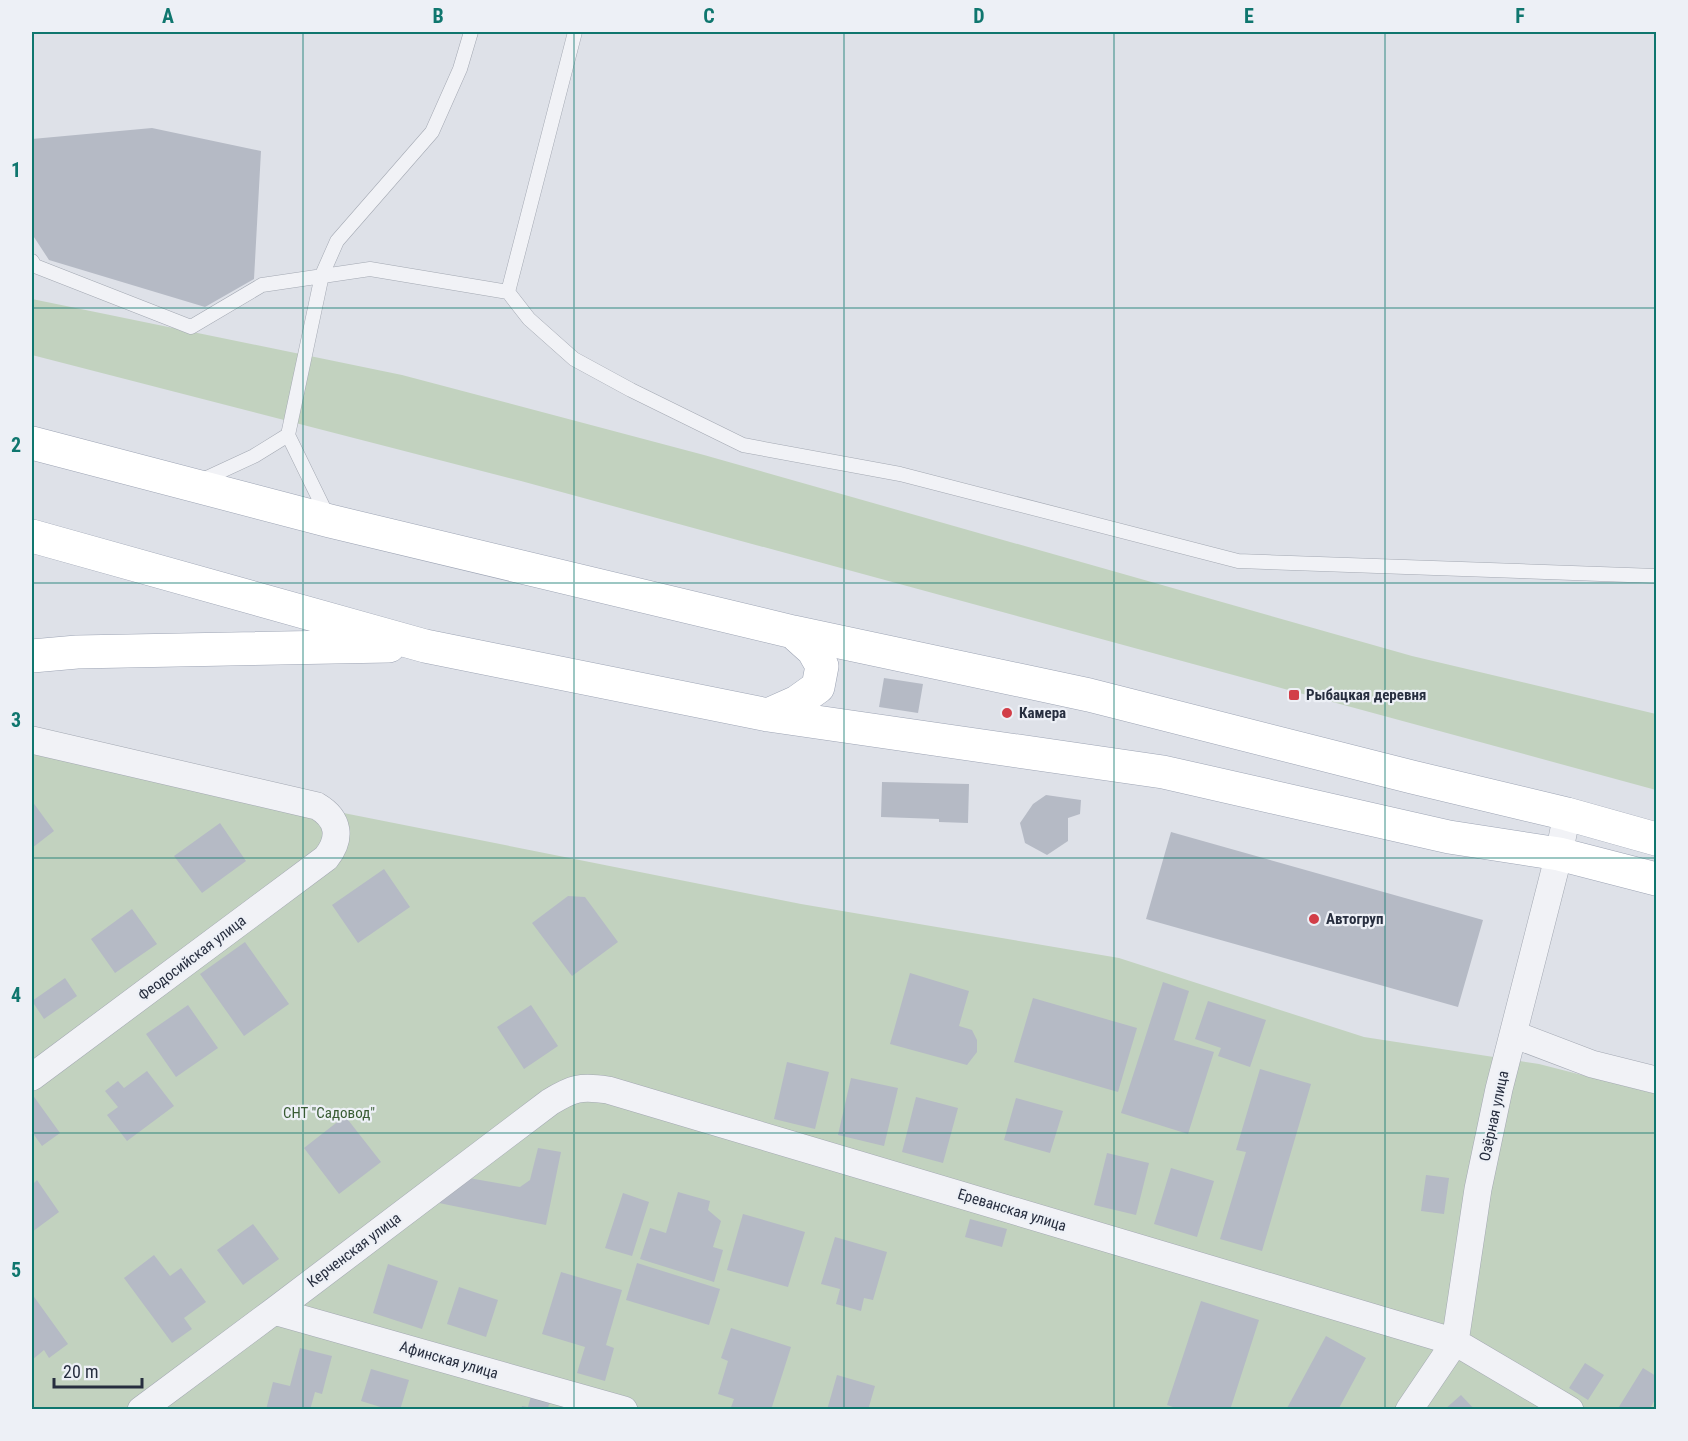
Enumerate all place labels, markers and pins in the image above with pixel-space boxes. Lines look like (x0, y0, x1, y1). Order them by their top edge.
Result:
place label: Рыбацкая деревня (1306, 686, 1426, 704)
marker: Рыбацкая деревня (1287, 688, 1301, 702)
place label: Камера (1019, 704, 1066, 722)
marker: Камера (1000, 706, 1014, 720)
place label: Автогруп (1326, 910, 1383, 928)
marker: Автогруп (1307, 912, 1321, 926)

